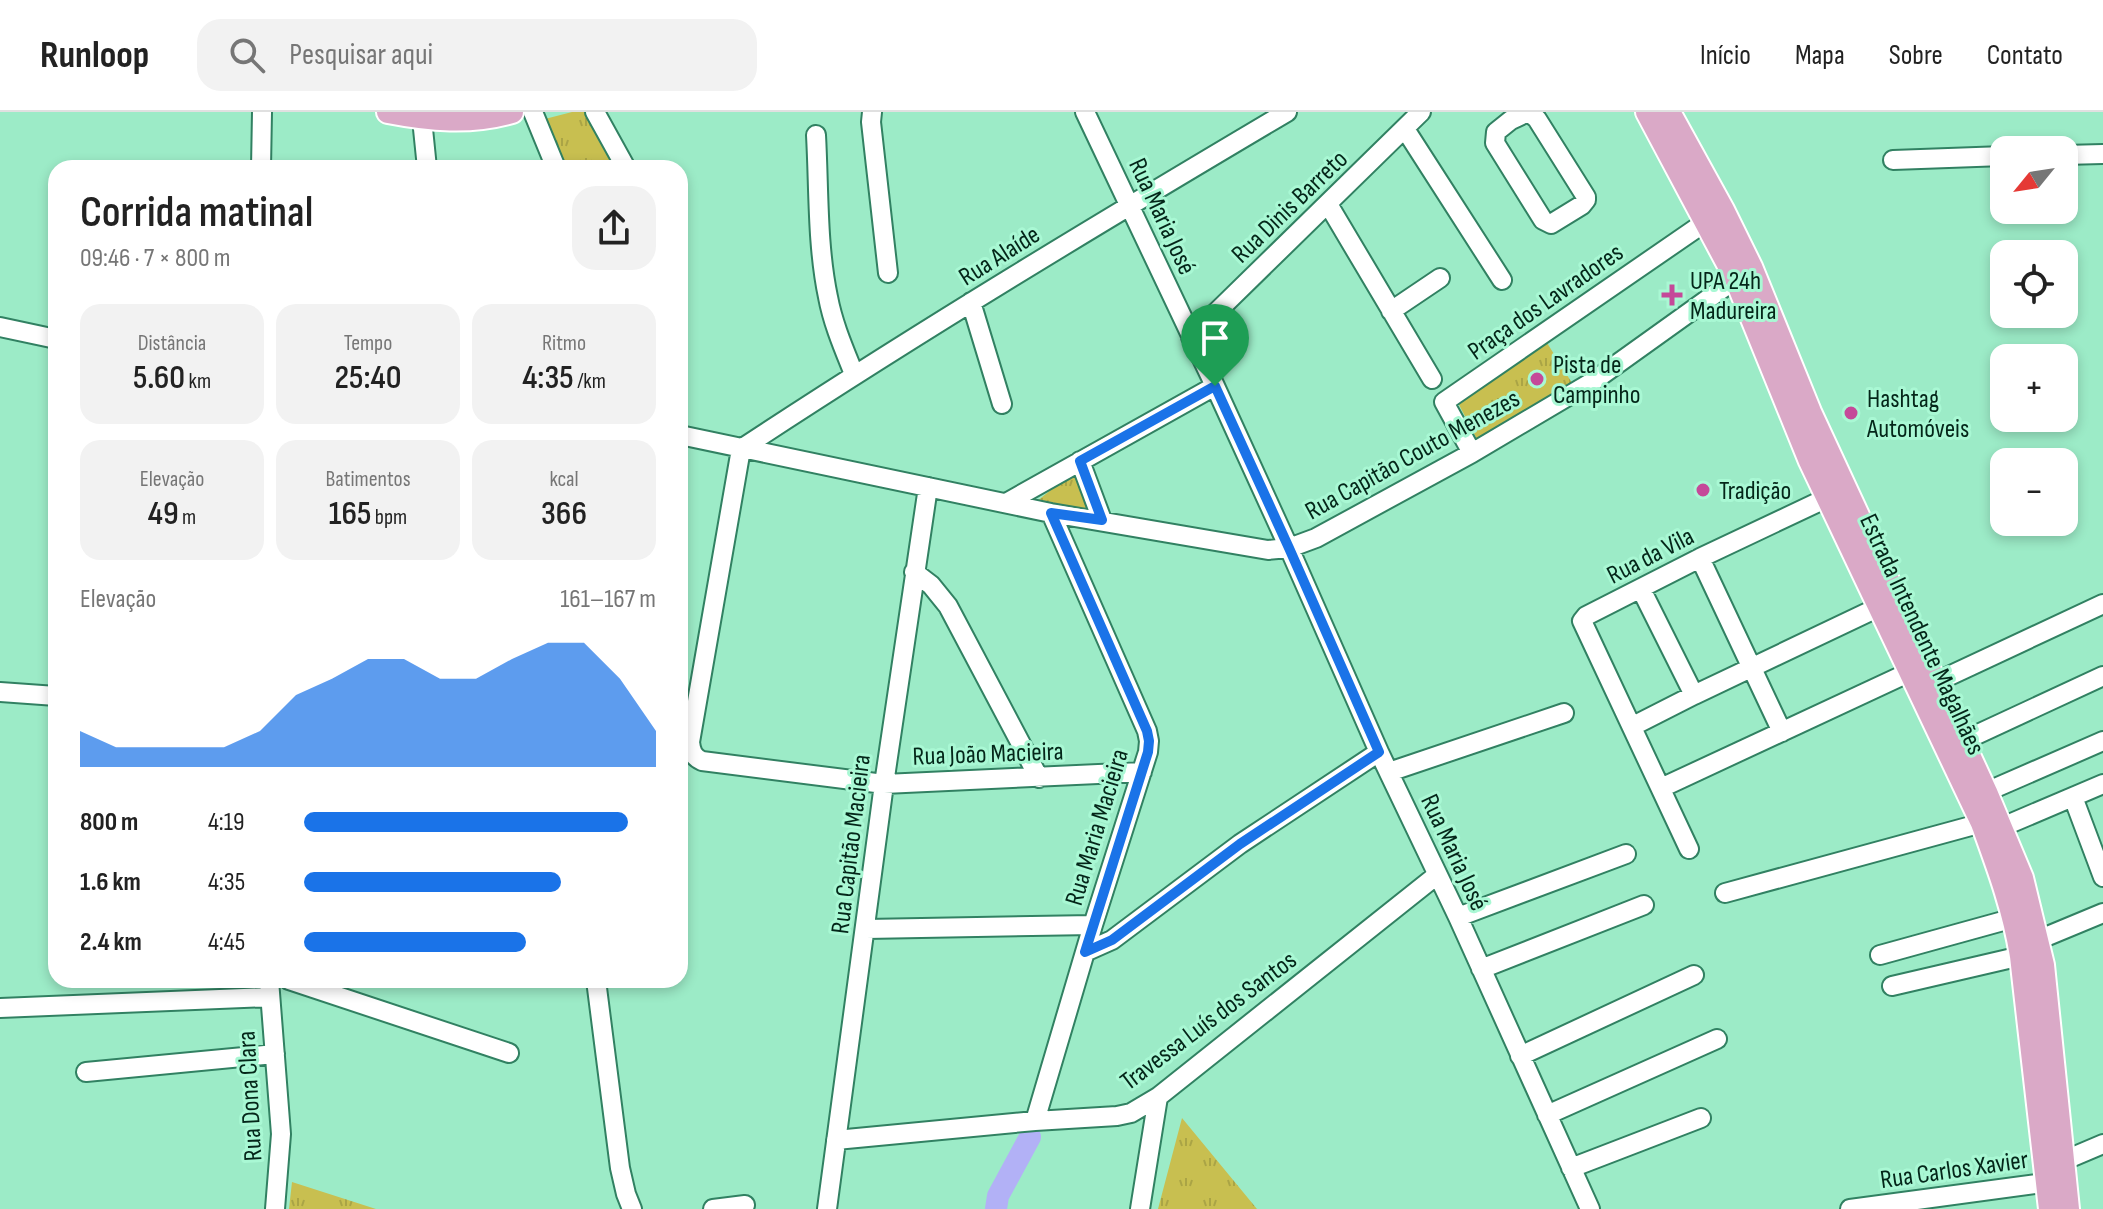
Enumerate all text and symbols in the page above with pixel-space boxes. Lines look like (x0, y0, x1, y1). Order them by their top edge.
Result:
search box (197, 19, 757, 91)
text: Runloop (40, 33, 149, 78)
icon: search (225, 33, 269, 77)
text: Pesquisar aqui (289, 37, 433, 73)
text: Início (1700, 39, 1751, 72)
text: Mapa (1795, 39, 1845, 72)
text: Sobre (1889, 39, 1943, 72)
text: Contato (1987, 39, 2063, 72)
north arrow (1990, 136, 2078, 224)
map controls (1990, 136, 2078, 536)
street label: Rua Dinis Barreto (1226, 144, 1354, 270)
street label: Rua Maria José (1121, 154, 1202, 280)
text: Corrida matinal (80, 186, 313, 239)
button: share (572, 186, 656, 270)
street label: Rua Alaíde (954, 219, 1046, 293)
street label: Praça dos Lavradores (1462, 237, 1629, 367)
button: locate (1990, 240, 2078, 328)
text: 09:46 · 7 × 800 m (80, 243, 231, 274)
place label: UPA 24h Madureira (1690, 266, 1777, 327)
marker: UPA 24h Madureira (1661, 284, 1683, 306)
pin (1181, 304, 1249, 386)
icon: arrive (1193, 316, 1237, 360)
text: Distância (138, 330, 206, 357)
text: Tempo (344, 330, 392, 357)
text: Ritmo (542, 330, 586, 357)
button: + (1990, 344, 2078, 432)
place label: Pista de Campinho (1553, 350, 1641, 411)
text: 5.60 (133, 357, 185, 398)
text: 25:40 (335, 357, 401, 398)
text: 4:35 (522, 357, 574, 398)
text: km (185, 368, 211, 395)
text: /km (574, 368, 606, 395)
marker: Pista de Campinho (1528, 370, 1546, 388)
street label: Rua Capitão Couto Menezes (1300, 383, 1525, 527)
place label: Hashtag Automóveis (1866, 384, 1969, 445)
marker: Hashtag Automóveis (1842, 404, 1860, 422)
button: − (1990, 448, 2078, 536)
text: Elevação (140, 466, 204, 493)
text: Batimentos (325, 466, 411, 493)
text: kcal (549, 466, 579, 493)
place label: Tradição (1719, 476, 1791, 507)
marker: Tradição (1694, 481, 1712, 499)
text: 49 (148, 493, 179, 534)
text: 165 (329, 493, 371, 534)
text: 366 (541, 493, 587, 534)
text: m (179, 504, 196, 531)
text: bpm (371, 504, 407, 531)
street label: Estrada Intendente Magalhães (1852, 509, 1991, 760)
street label: Rua da Vila (1602, 521, 1699, 591)
text: Elevação (80, 584, 156, 615)
text: 161–167 m (560, 584, 656, 615)
street label: Rua João Macieira (912, 736, 1064, 773)
street label: Rua Maria Macieira (1059, 745, 1136, 909)
street label: Rua Capitão Macieira (825, 753, 878, 936)
street label: Rua Maria José (1413, 790, 1494, 916)
text: 800 m (80, 807, 138, 838)
text: 4:19 (208, 807, 244, 838)
text: 1.6 km (80, 867, 141, 898)
text: 4:35 (208, 867, 245, 898)
text: 2.4 km (80, 927, 142, 958)
text: 4:45 (208, 927, 245, 958)
street label: Travessa Luís dos Santos (1115, 945, 1303, 1097)
street label: Rua Dona Clara (232, 1030, 269, 1162)
street label: Rua Carlos Xavier (1878, 1145, 2031, 1196)

